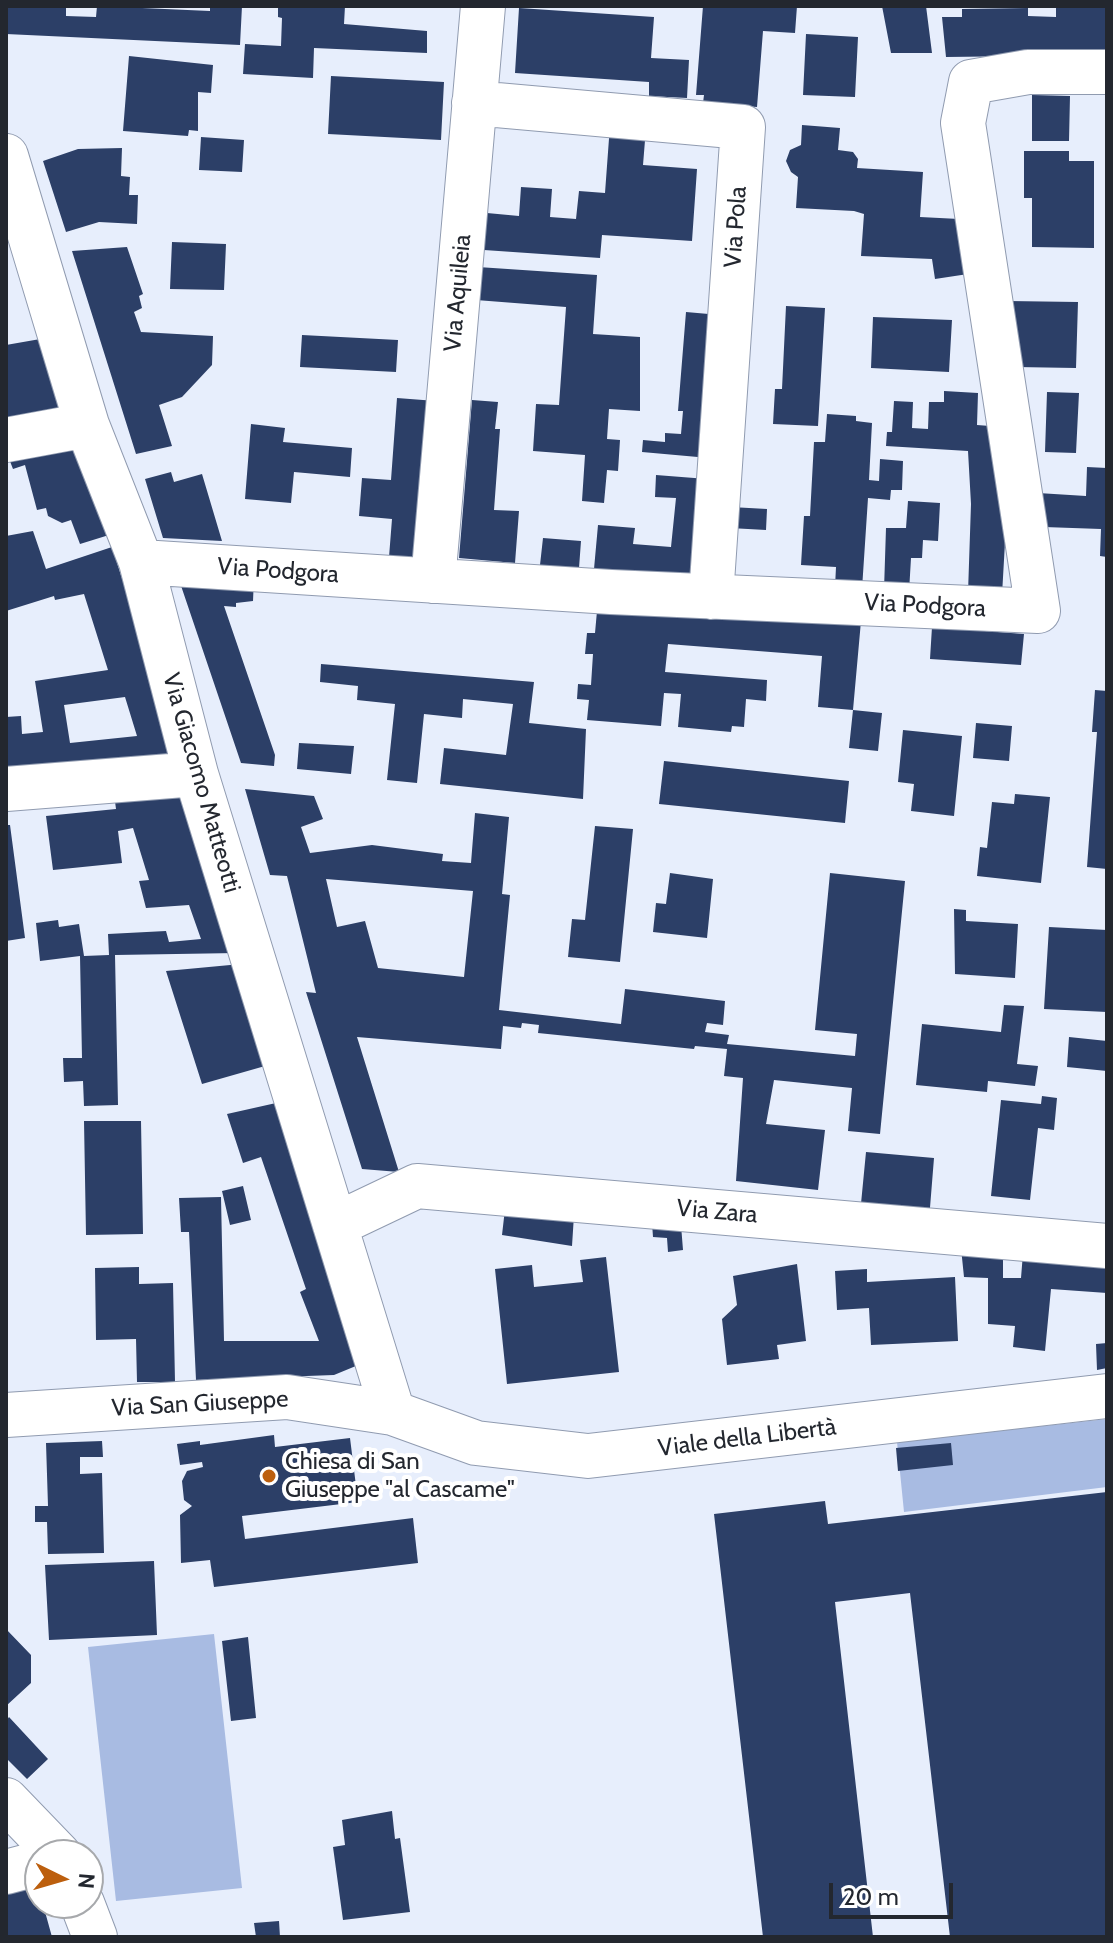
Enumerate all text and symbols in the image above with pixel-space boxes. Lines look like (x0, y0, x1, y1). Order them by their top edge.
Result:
street label: Via Pola (719, 185, 753, 269)
street label: Via Aquileia (439, 233, 477, 353)
street label: Via Podgora (216, 552, 340, 590)
street label: Via Podgora (863, 588, 987, 624)
street label: Via Giacomo Matteotti (156, 670, 246, 896)
street label: Via Zara (675, 1194, 759, 1230)
street label: Via San Giuseppe (111, 1385, 289, 1423)
street label: Viale della Libertà (656, 1413, 838, 1463)
place label: Chiesa di San Giuseppe "al Cascame" (285, 1448, 515, 1504)
marker: Chiesa di San Giuseppe "al Cascame" (260, 1467, 278, 1485)
north arrow (24, 1839, 104, 1919)
scale bar (833, 1867, 957, 1917)
text: N (72, 1872, 101, 1890)
text: 20 m (843, 1882, 899, 1911)

